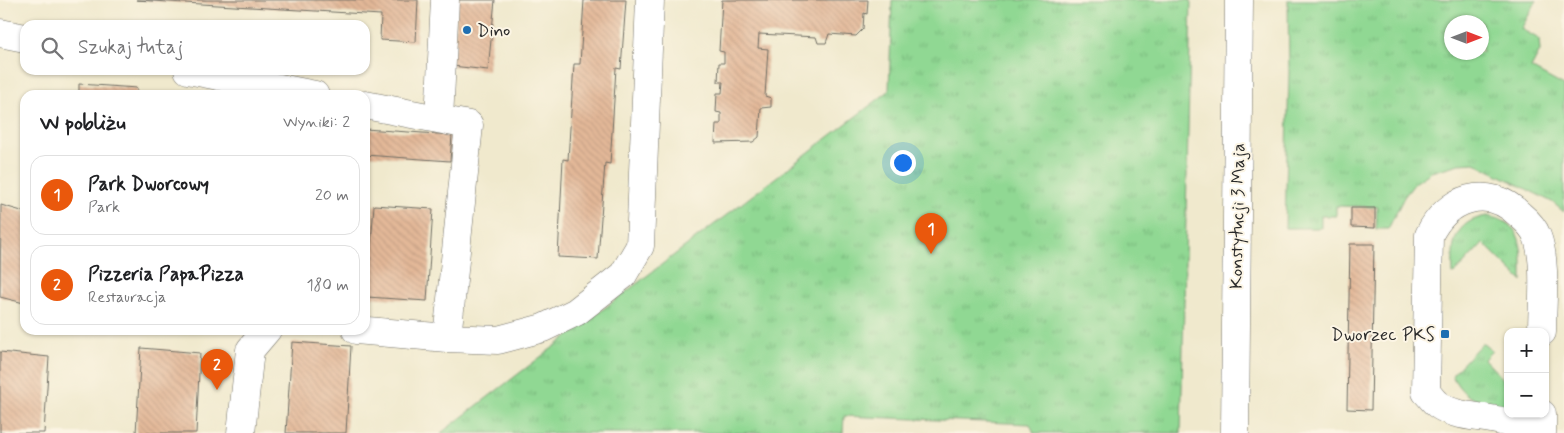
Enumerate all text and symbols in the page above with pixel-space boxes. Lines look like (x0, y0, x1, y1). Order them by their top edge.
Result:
north arrow (1444, 15, 1489, 60)
place label: Dino (477, 19, 510, 43)
search box (20, 20, 370, 75)
marker: Dino (461, 24, 473, 36)
icon: search (38, 34, 66, 62)
text: Szukaj tutaj (78, 35, 183, 60)
text: W pobliżu (40, 109, 126, 137)
text: Wyniki: 2 (283, 112, 350, 133)
street label: Konstytucji 3 Maja (1225, 143, 1251, 289)
your location (890, 150, 916, 176)
text: Park Dworcowy (88, 172, 209, 197)
text: 1 (53, 185, 61, 206)
text: 20 m (315, 185, 349, 206)
text: Park (88, 197, 120, 218)
pin: 1 (915, 213, 947, 254)
text: Pizzeria PapaPizza (88, 262, 244, 287)
text: 2 (53, 275, 61, 296)
text: 180 m (306, 275, 349, 296)
text: Restauracja (88, 287, 166, 308)
place label: Dworzec PKS (1331, 323, 1435, 347)
marker: Dworzec PKS (1439, 328, 1451, 340)
map controls (1504, 328, 1549, 418)
button: + (1504, 328, 1549, 373)
pin: 2 (201, 349, 233, 390)
button: − (1504, 373, 1549, 418)

